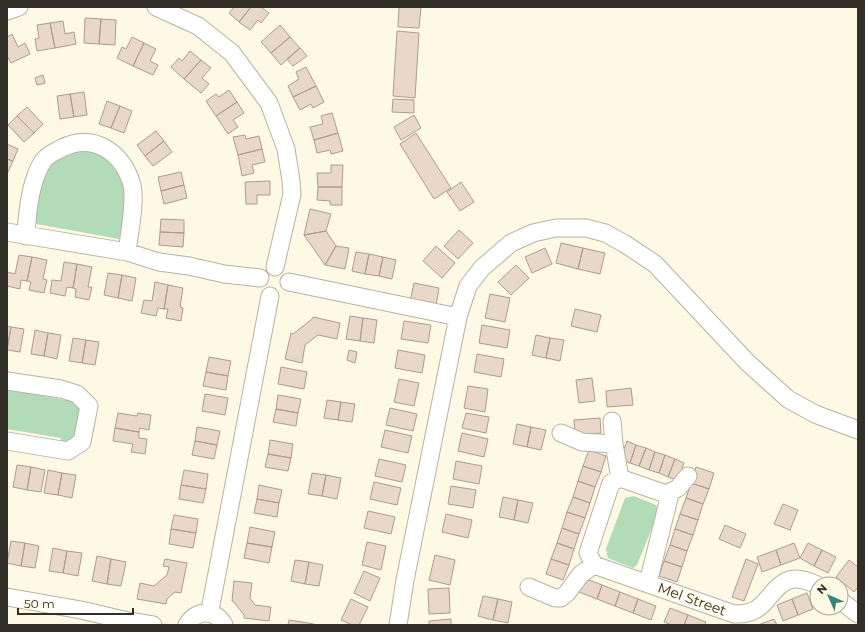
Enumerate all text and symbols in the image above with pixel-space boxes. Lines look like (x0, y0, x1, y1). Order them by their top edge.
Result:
north arrow (809, 576, 849, 616)
street label: Mel Street (655, 578, 729, 620)
text: N (814, 581, 830, 597)
scale bar (18, 590, 133, 616)
text: 50 m (24, 596, 55, 611)

